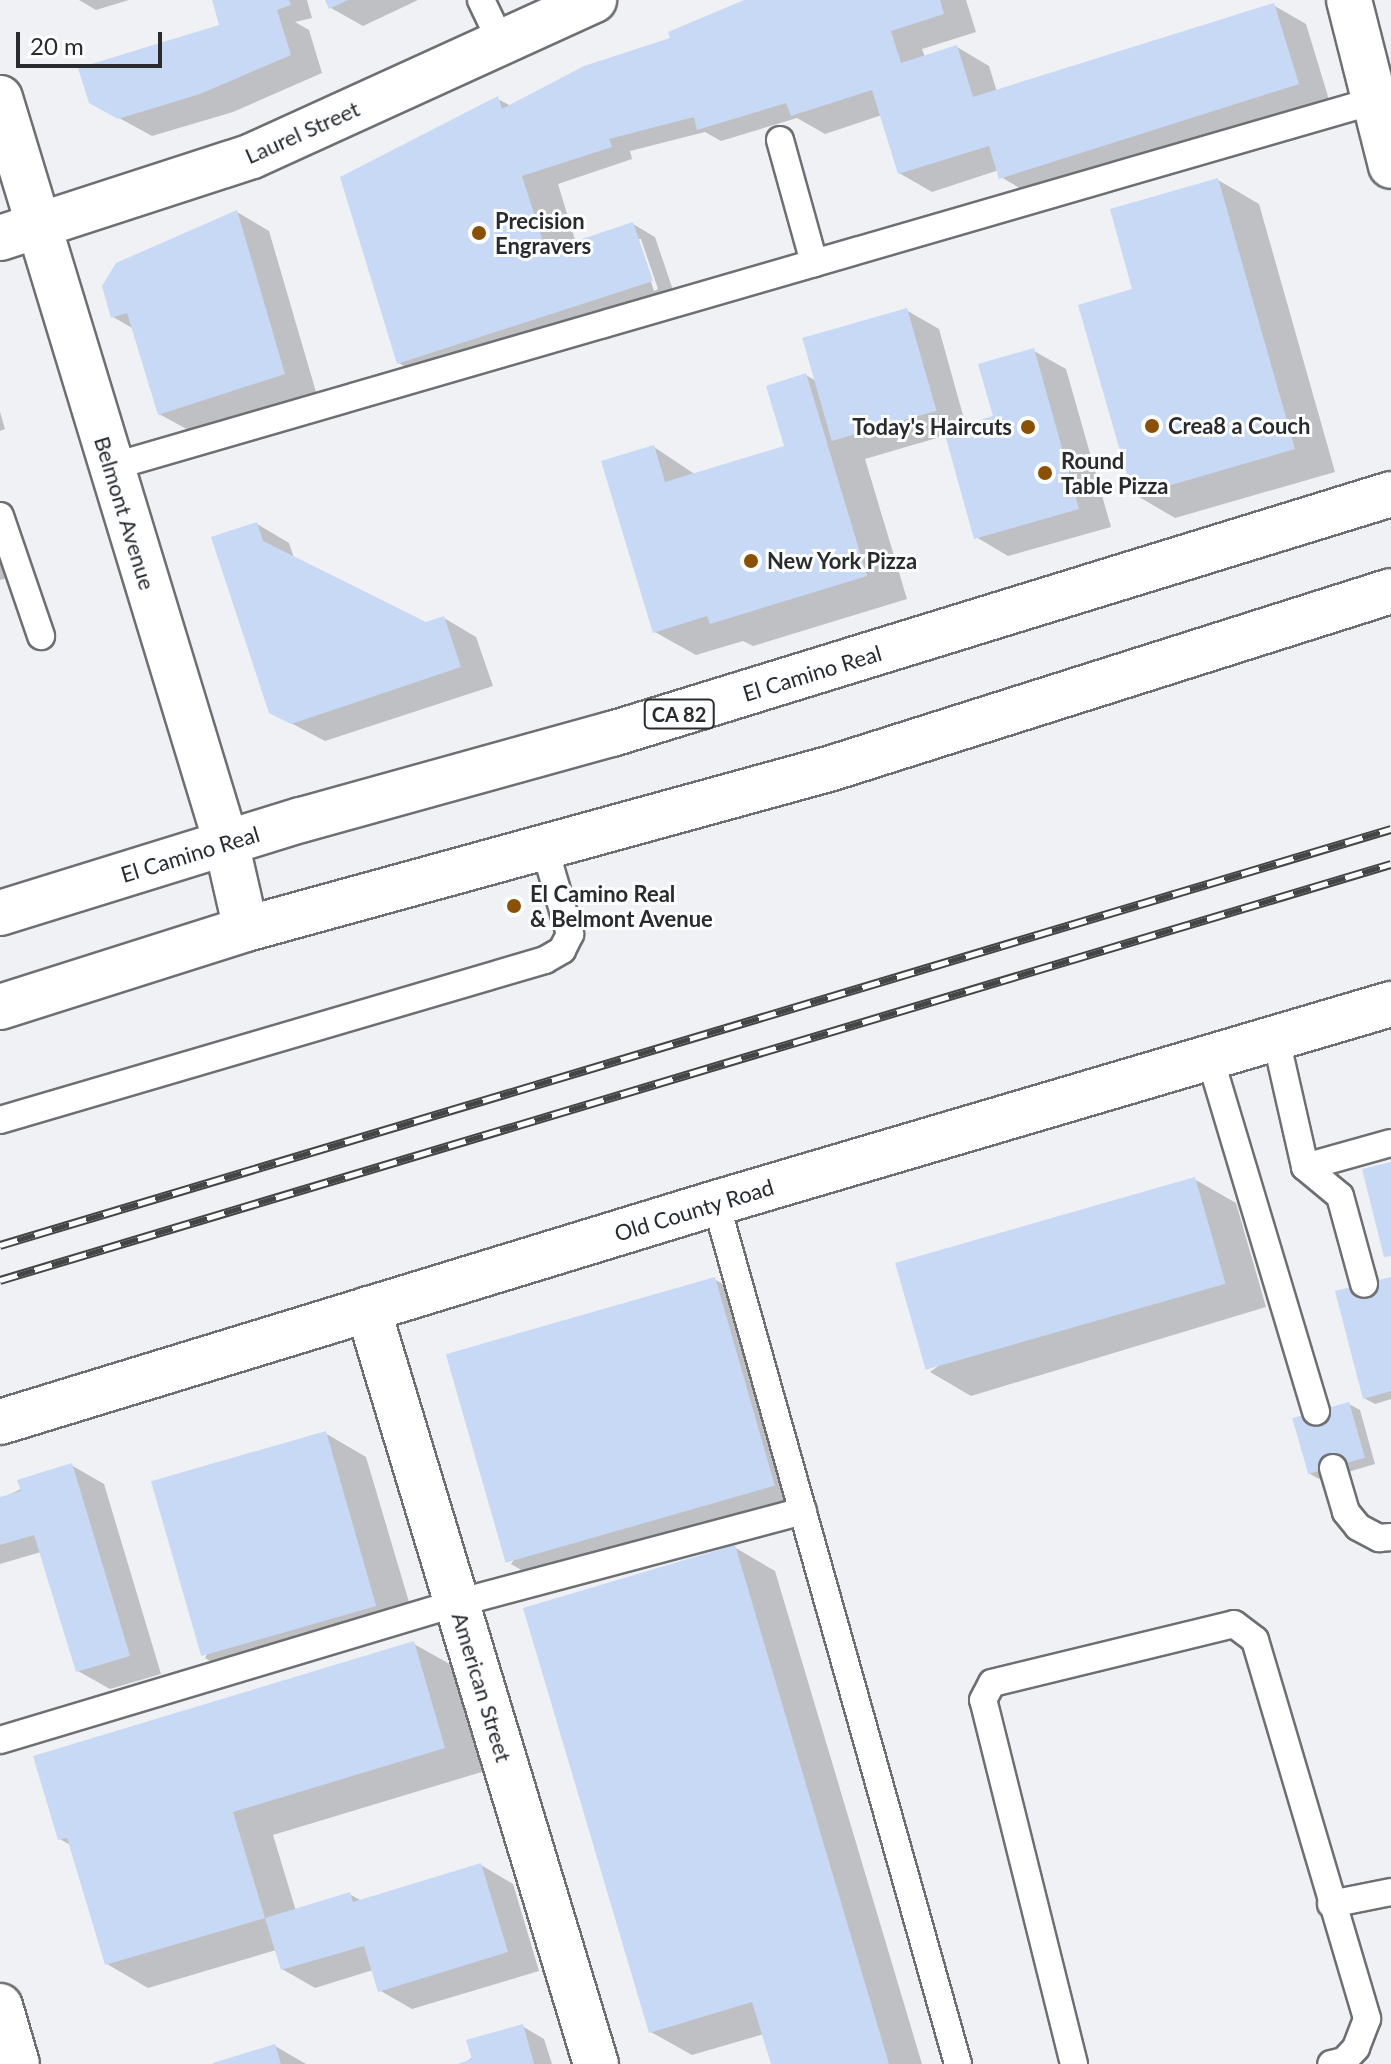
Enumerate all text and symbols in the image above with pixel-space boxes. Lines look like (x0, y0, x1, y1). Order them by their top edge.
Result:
scale bar (20, 16, 166, 66)
text: 20 m (30, 31, 84, 60)
street label: Laurel Street (241, 95, 363, 169)
place label: Precision Engravers (495, 207, 591, 258)
marker: Precision Engravers (470, 224, 488, 242)
place label: Crea8 a Couch (1168, 413, 1310, 439)
place label: Today's Haircuts (852, 414, 1012, 440)
marker: Crea8 a Couch (1143, 417, 1161, 435)
marker: Today's Haircuts (1019, 418, 1037, 436)
street label: Belmont Avenue (89, 433, 161, 593)
place label: Round Table Pizza (1061, 447, 1169, 498)
marker: Round Table Pizza (1036, 464, 1054, 482)
place label: New York Pizza (767, 548, 918, 574)
marker: New York Pizza (742, 552, 760, 570)
street label: El Camino Real (739, 639, 885, 707)
road number: CA 82 (643, 698, 715, 730)
street label: El Camino Real (117, 820, 263, 888)
place label: El Camino Real & Belmont Avenue (530, 880, 714, 932)
marker: El Camino Real & Belmont Avenue (505, 897, 523, 915)
street label: Old County Road (611, 1173, 777, 1247)
street label: American Street (447, 1609, 517, 1765)

